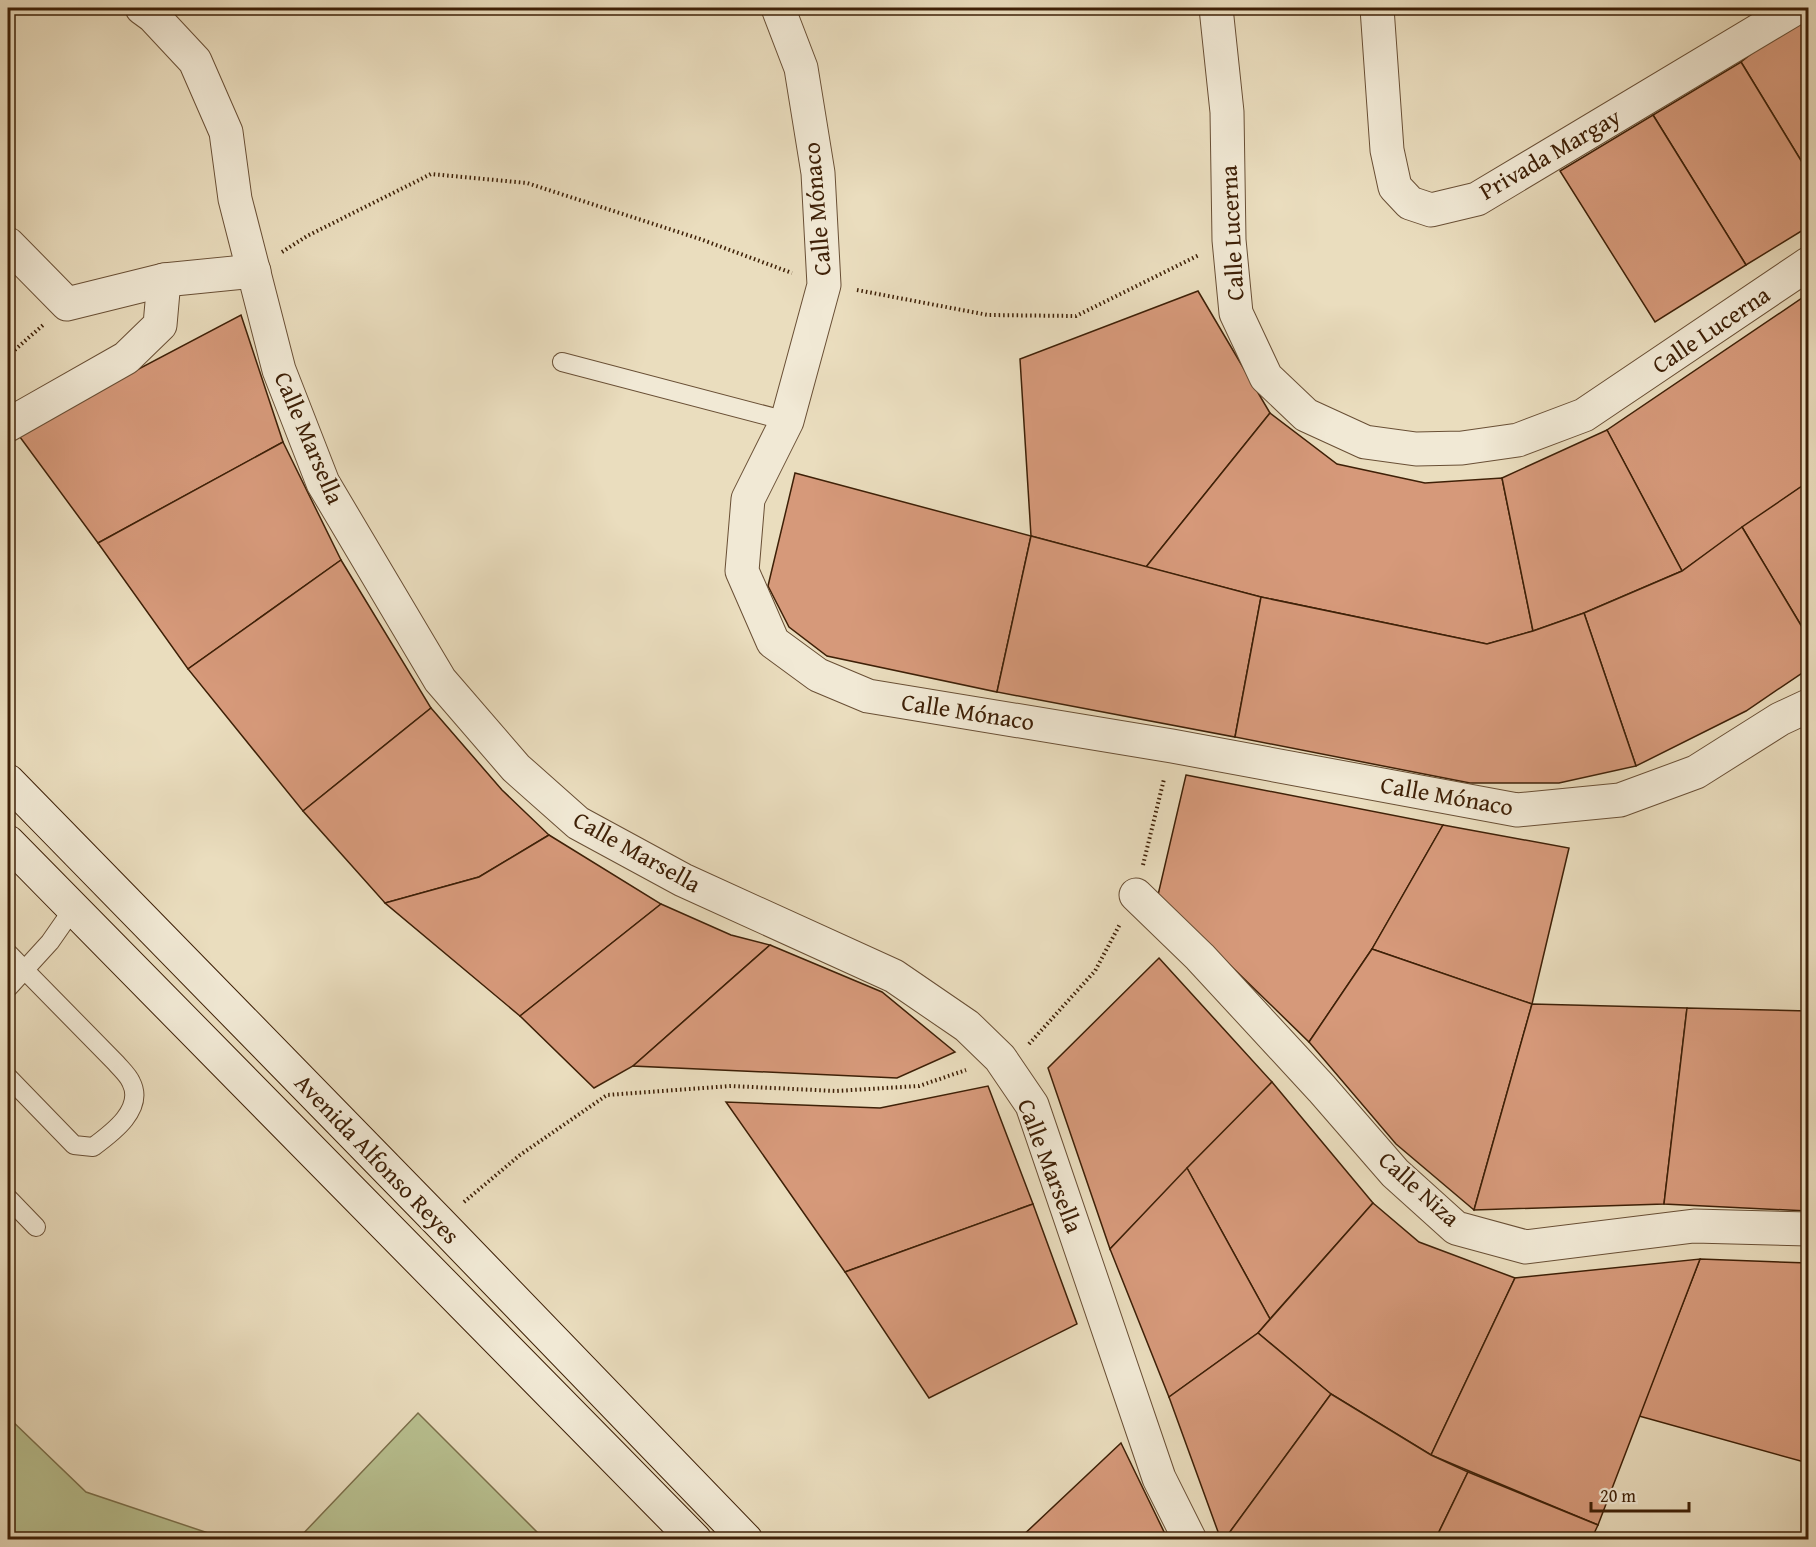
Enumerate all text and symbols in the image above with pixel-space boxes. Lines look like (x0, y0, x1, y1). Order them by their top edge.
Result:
street label: Privada Margay (1473, 99, 1627, 208)
street label: Calle Mónaco (793, 141, 840, 277)
street label: Calle Lucerna (1210, 164, 1253, 302)
street label: Calle Lucerna (1645, 277, 1777, 382)
street label: Calle Marsella (266, 366, 353, 510)
street label: Calle Mónaco (899, 684, 1037, 739)
street label: Calle Mónaco (1378, 767, 1516, 824)
street label: Calle Marsella (567, 802, 708, 901)
street label: Avenida Alfonso Reyes (287, 1066, 468, 1252)
street label: Calle Marsella (1009, 1094, 1092, 1238)
street label: Calle Niza (1371, 1143, 1468, 1235)
scale bar (1591, 1475, 1688, 1513)
text: 20 m (1600, 1482, 1636, 1509)

